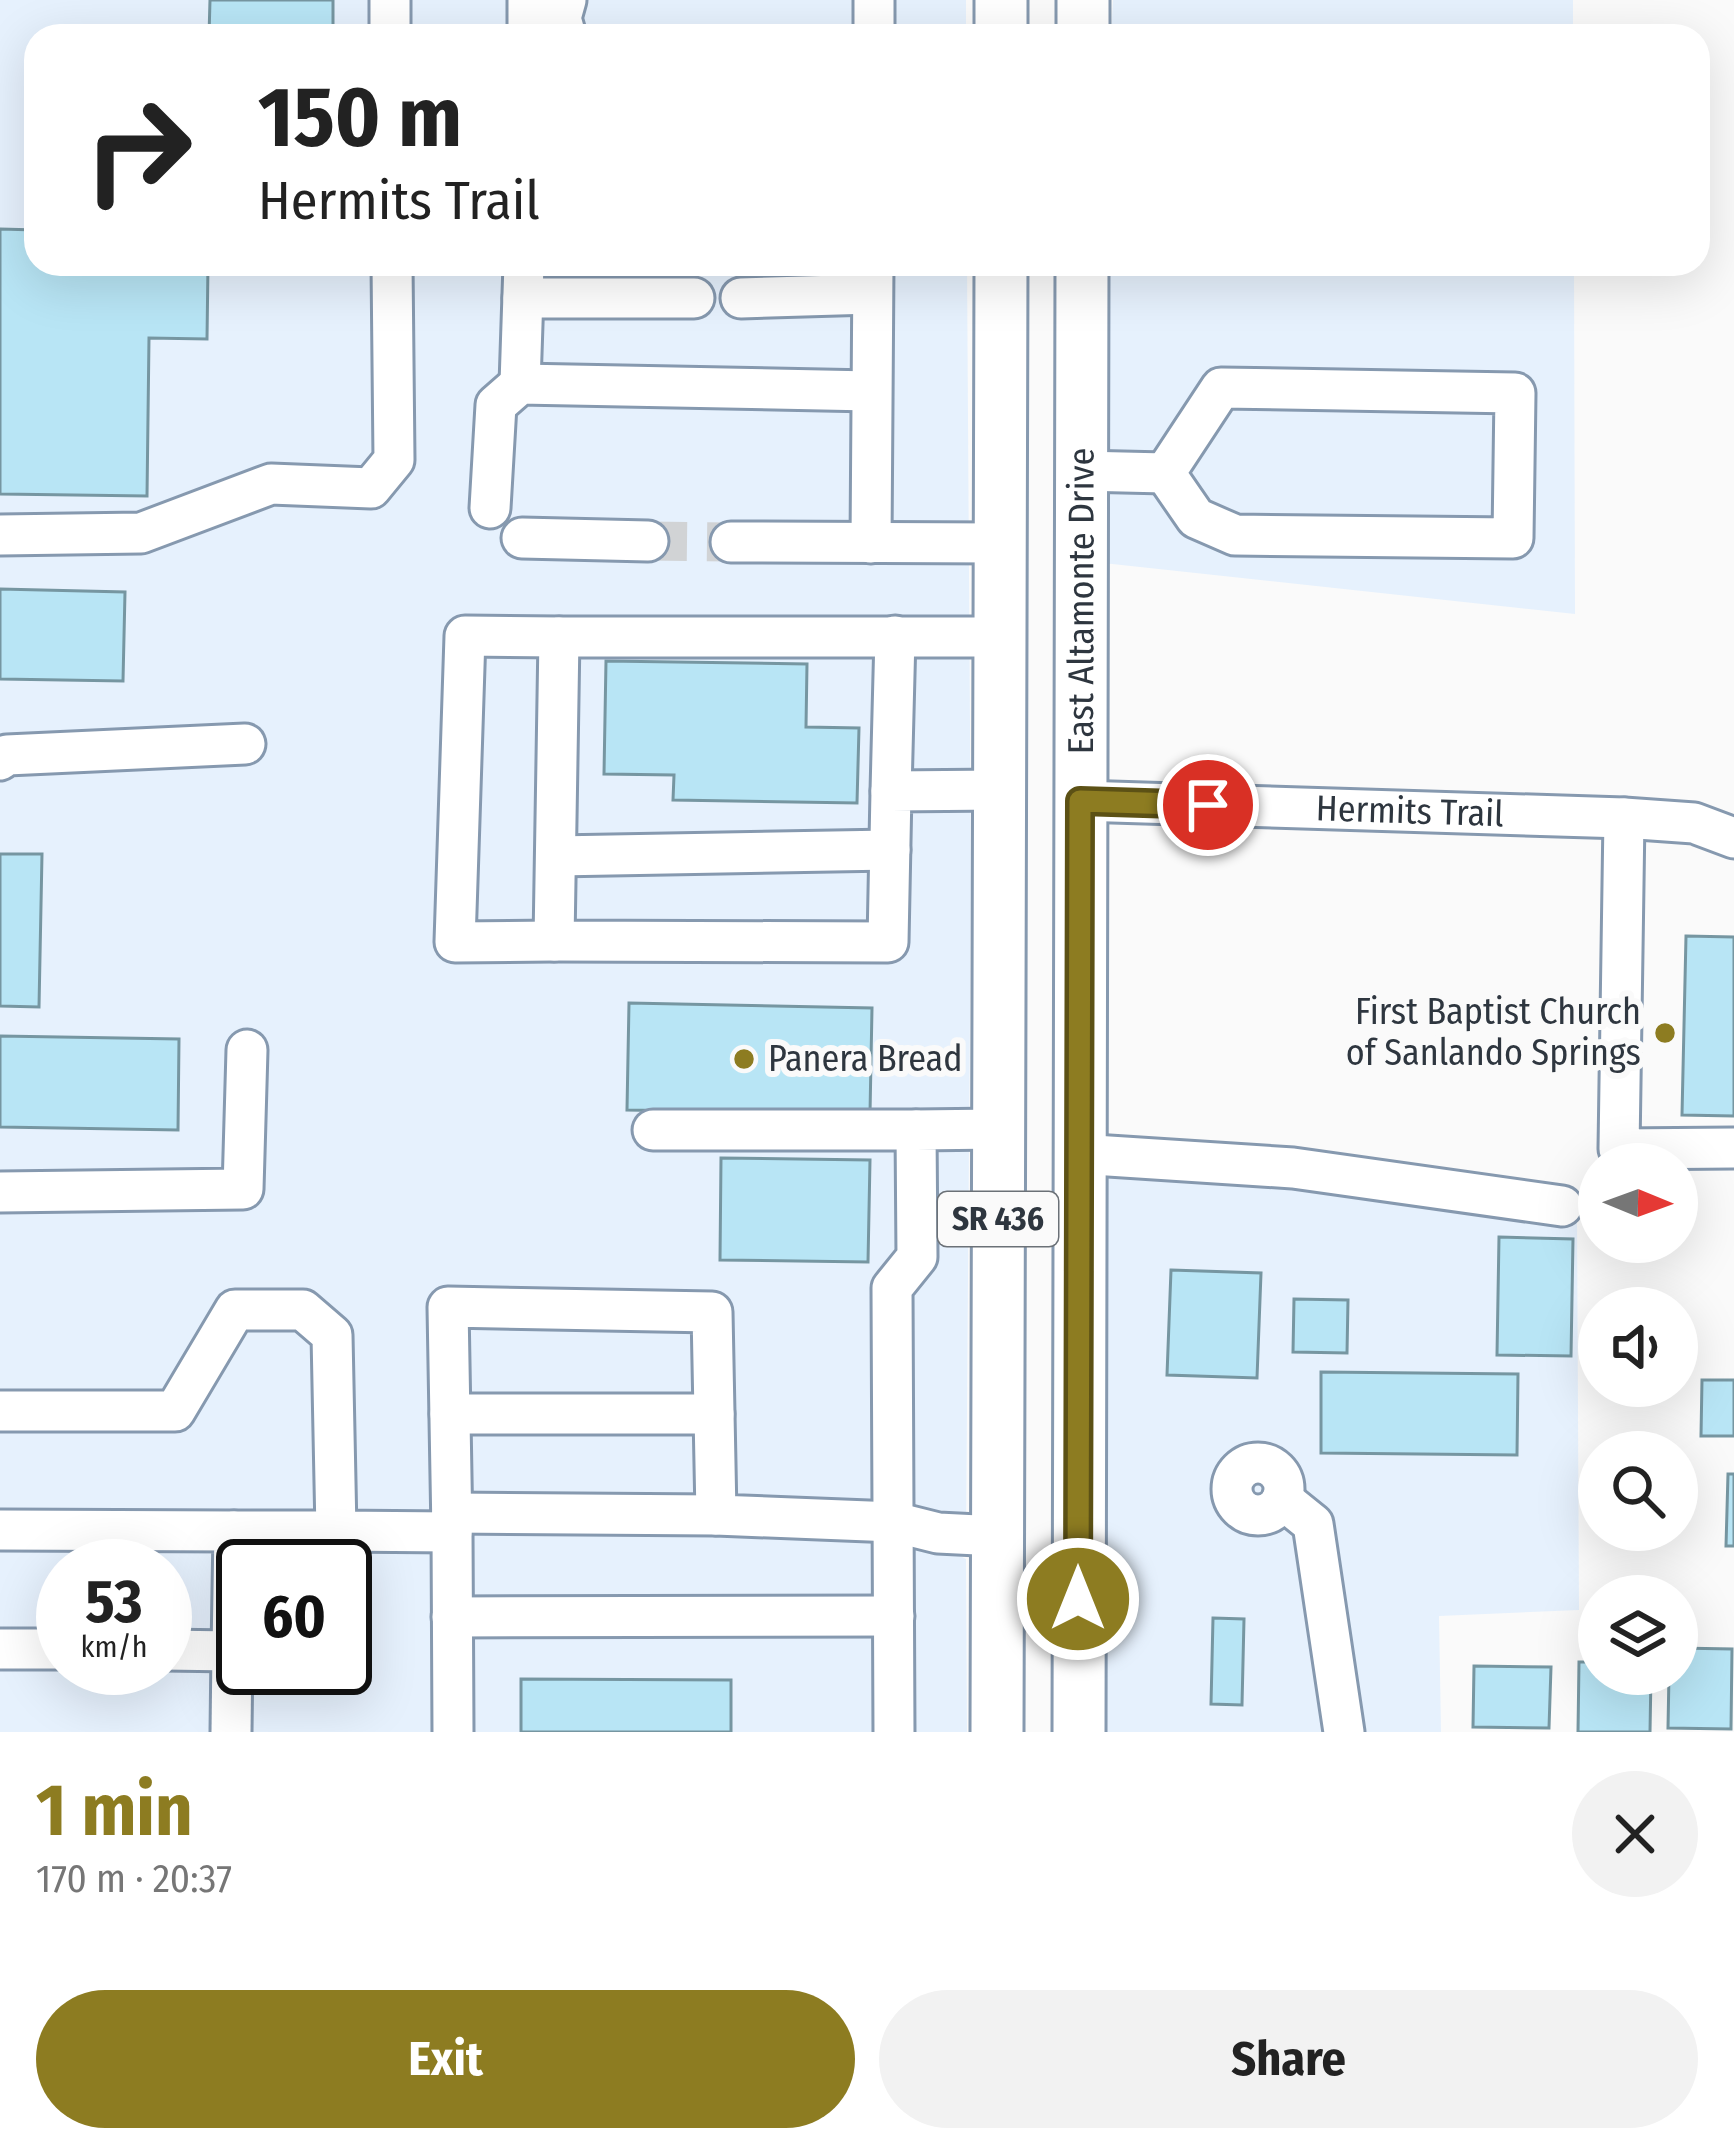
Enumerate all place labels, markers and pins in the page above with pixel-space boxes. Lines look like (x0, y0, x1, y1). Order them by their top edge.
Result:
pin (1157, 754, 1259, 856)
place label: First Baptist Church of Sanlando Springs (1346, 990, 1641, 1075)
marker: First Baptist Church of Sanlando Springs (1652, 1020, 1678, 1046)
place label: Panera Bread (768, 1037, 963, 1081)
marker: Panera Bread (731, 1046, 757, 1072)

